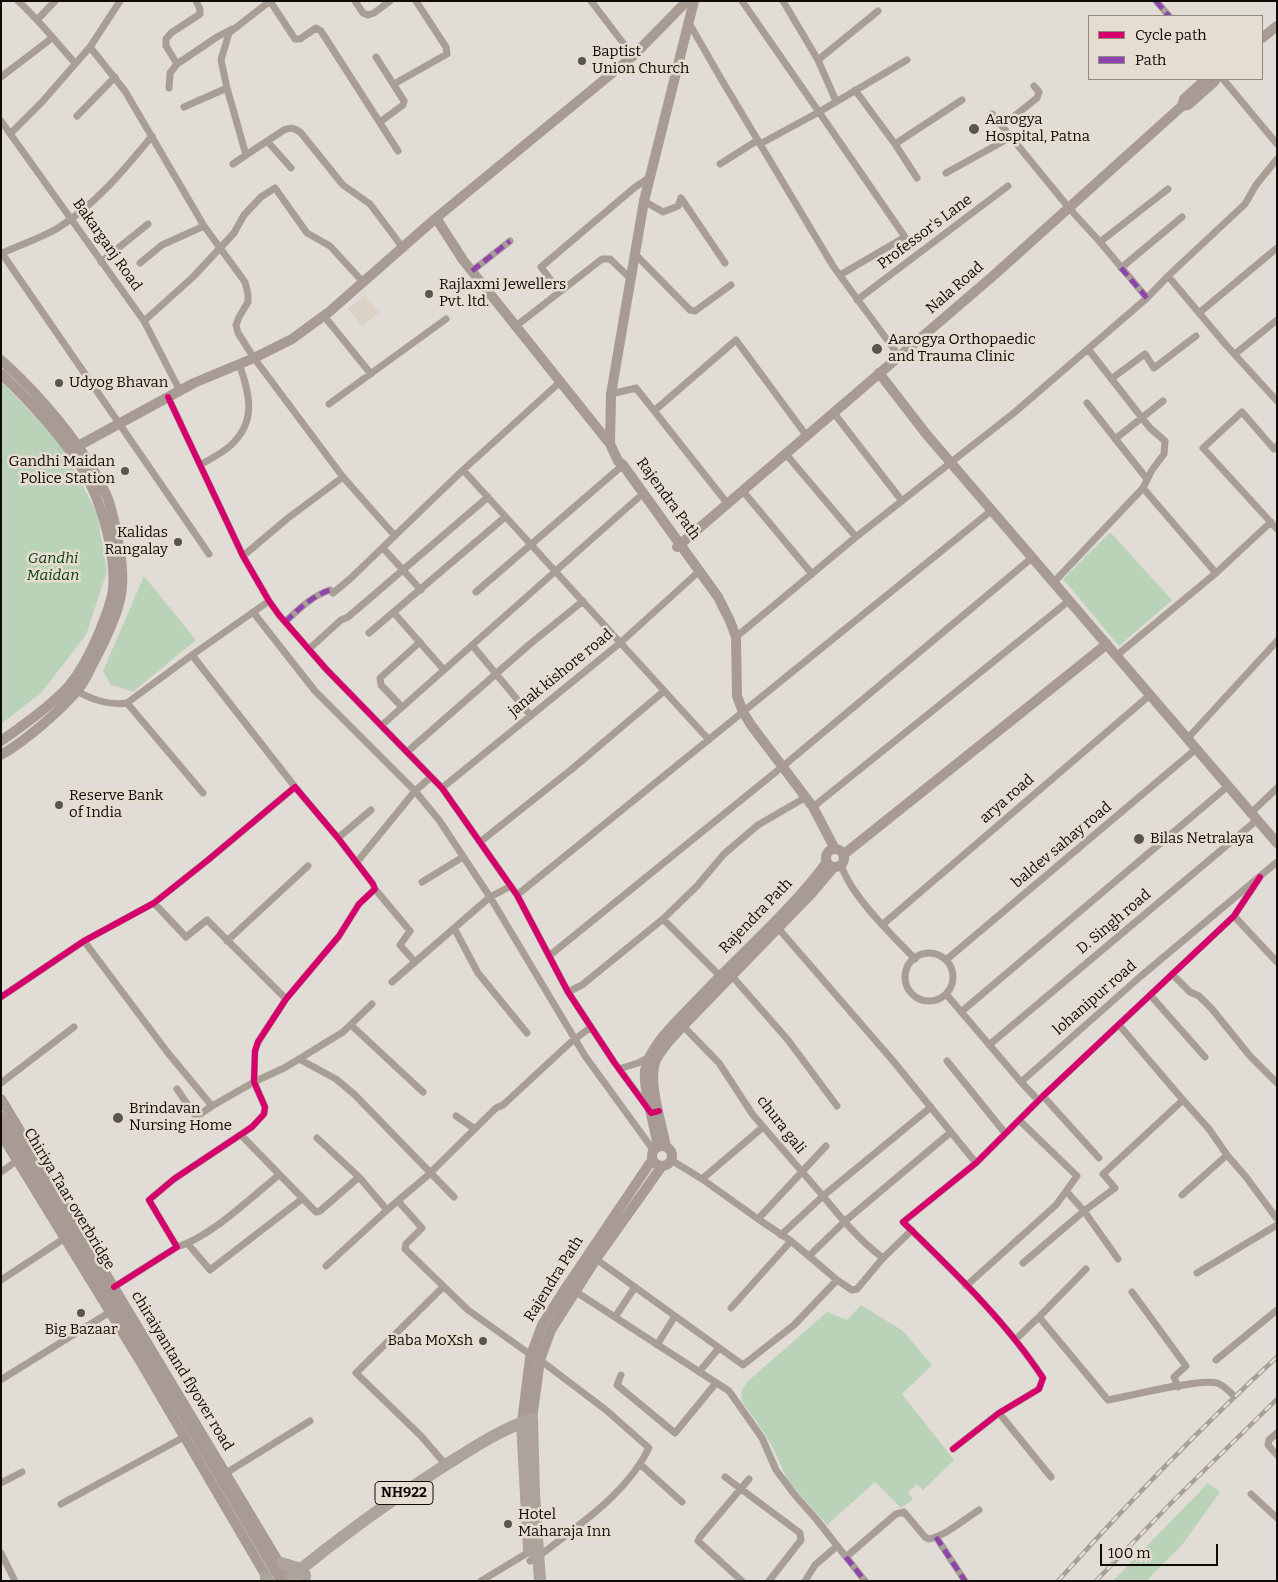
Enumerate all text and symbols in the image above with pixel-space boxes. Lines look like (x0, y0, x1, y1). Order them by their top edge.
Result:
legend (1088, 15, 1263, 80)
text: Cycle path (1135, 26, 1207, 44)
place label: Baptist Union Church (592, 43, 689, 78)
text: Path (1135, 51, 1166, 69)
marker: Baptist Union Church (576, 55, 588, 67)
place label: Aarogya Hospital, Patna (985, 111, 1090, 146)
marker: Aarogya Hospital, Patna (967, 122, 981, 136)
street label: Professor's Lane (874, 191, 976, 273)
street label: Bakarganj Road (69, 195, 145, 295)
street label: Nala Road (923, 258, 987, 318)
place label: Rajlaxmi Jewellers Pvt. ltd. (439, 276, 566, 311)
marker: Rajlaxmi Jewellers Pvt. ltd. (423, 288, 435, 300)
place label: Aarogya Orthopaedic and Trauma Clinic (888, 331, 1036, 366)
marker: Aarogya Orthopaedic and Trauma Clinic (870, 342, 884, 356)
place label: Udyog Bhavan (69, 374, 168, 392)
marker: Udyog Bhavan (53, 377, 65, 389)
place label: Gandhi Maidan Police Station (9, 453, 115, 488)
street label: Rajendra Path (632, 454, 704, 544)
marker: Gandhi Maidan Police Station (119, 465, 131, 477)
place label: Kalidas Rangalay (104, 524, 168, 559)
marker: Kalidas Rangalay (172, 536, 184, 548)
park label: Gandhi Maidan (27, 550, 79, 585)
street label: janak kishore road (505, 625, 617, 721)
street label: arya road (976, 771, 1038, 827)
place label: Reserve Bank of India (69, 787, 163, 822)
street label: baldev sahay road (1009, 798, 1115, 892)
marker: Reserve Bank of India (53, 799, 65, 811)
place label: Bilas Netralaya (1150, 830, 1254, 848)
marker: Bilas Netralaya (1132, 832, 1146, 846)
street label: Rajendra Path (716, 875, 796, 957)
street label: D. Singh road (1073, 886, 1155, 958)
street label: lohanipur road (1050, 957, 1140, 1039)
street label: chura gali (753, 1092, 809, 1158)
place label: Brindavan Nursing Home (129, 1100, 232, 1135)
marker: Brindavan Nursing Home (111, 1111, 125, 1125)
street label: Chiriya Taar overbridge (20, 1125, 118, 1273)
street label: Rajendra Path (521, 1233, 587, 1325)
street label: chiraiyantand flyover road (127, 1288, 237, 1454)
marker: Big Bazaar (75, 1307, 87, 1319)
place label: Big Bazaar (44, 1321, 118, 1339)
place label: Baba MoXsh (388, 1332, 473, 1350)
marker: Baba MoXsh (477, 1335, 489, 1347)
road number: NH922 (375, 1482, 433, 1505)
place label: Hotel Maharaja Inn (518, 1506, 611, 1541)
marker: Hotel Maharaja Inn (502, 1518, 514, 1530)
scale bar (1103, 1534, 1220, 1566)
text: 100 m (1108, 1544, 1151, 1562)

